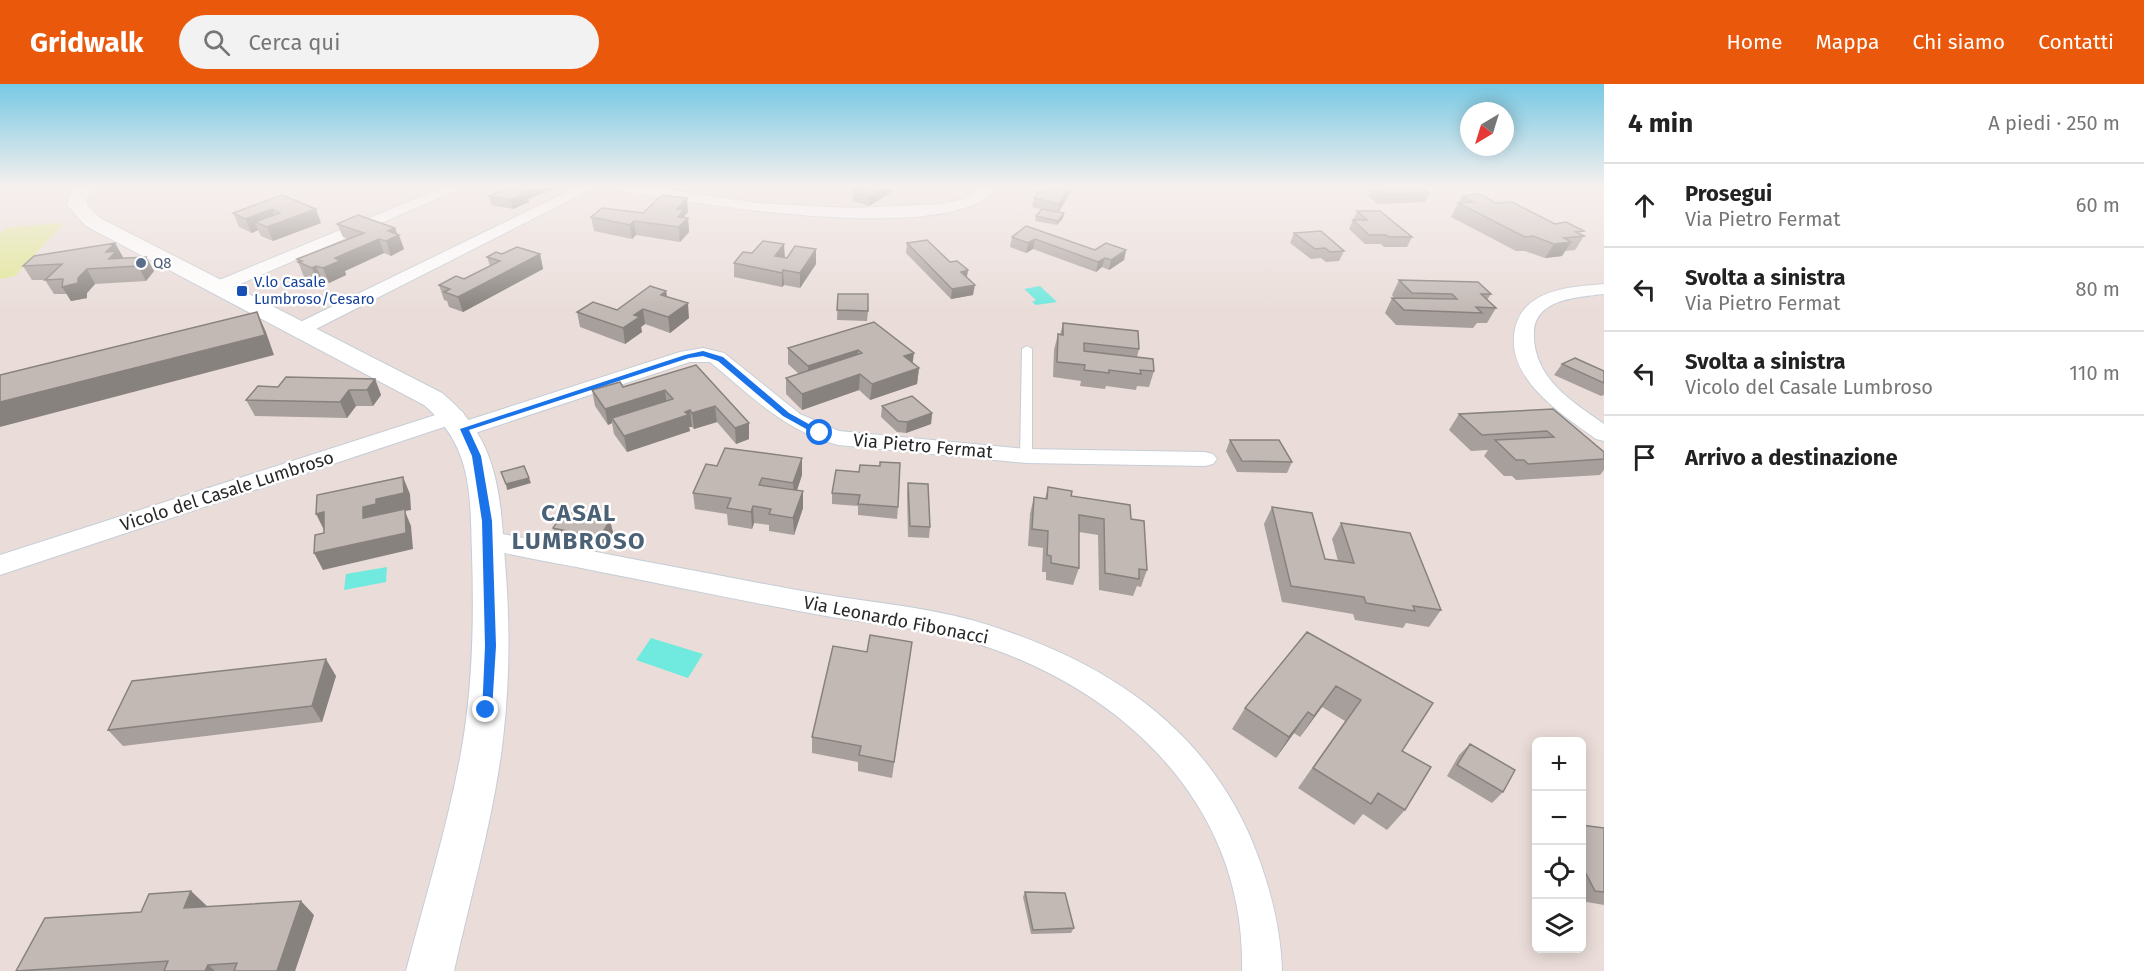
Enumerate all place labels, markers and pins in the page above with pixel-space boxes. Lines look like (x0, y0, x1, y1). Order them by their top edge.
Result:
place label: Q8 (153, 254, 172, 272)
marker: Q8 (134, 256, 148, 270)
place label: V.lo Casale Lumbroso/Cesaro (254, 273, 375, 308)
marker: V.lo Casale Lumbroso/Cesaro (235, 284, 249, 298)

